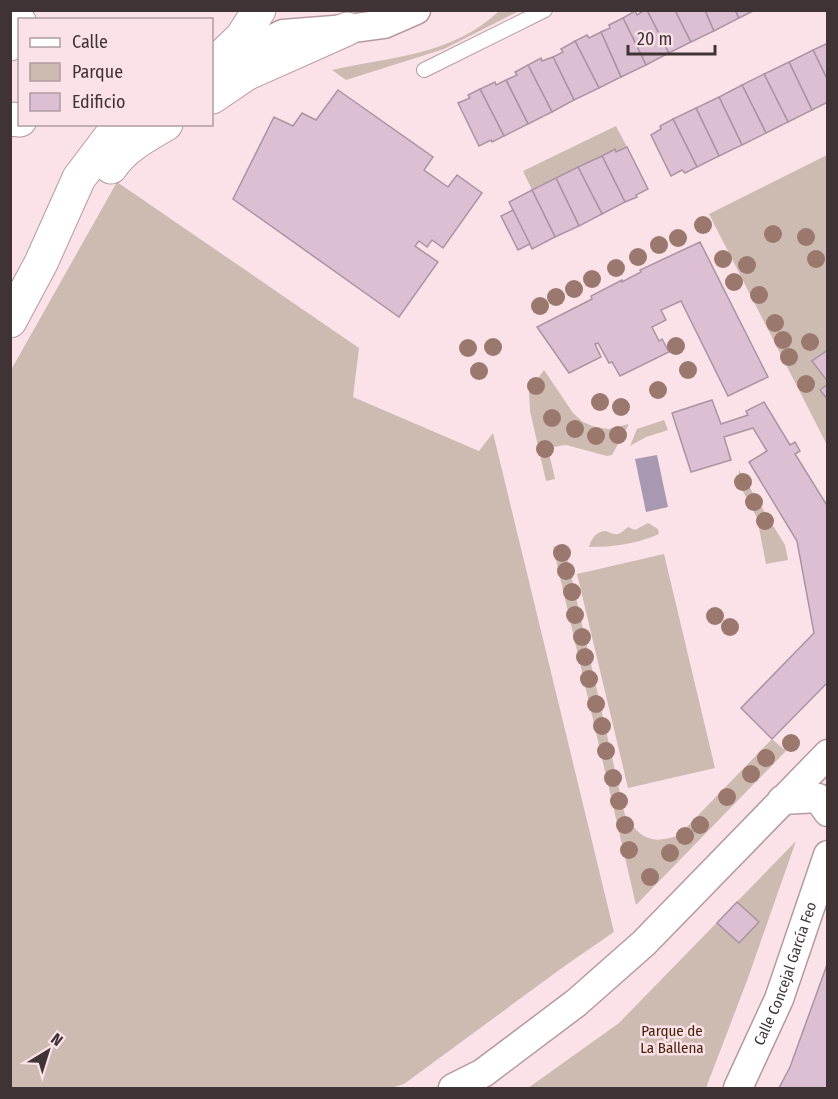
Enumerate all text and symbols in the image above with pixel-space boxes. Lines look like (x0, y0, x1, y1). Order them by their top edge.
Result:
legend (18, 18, 213, 126)
scale bar (628, 18, 715, 56)
text: 20 m (637, 28, 672, 50)
text: Calle (72, 31, 108, 53)
text: Parque (72, 61, 123, 83)
text: Edificio (72, 91, 125, 113)
street label: Calle Concejal García Feo (750, 899, 820, 1048)
north arrow (18, 1021, 78, 1081)
park label: Parque de La Ballena (640, 1022, 704, 1057)
text: N (47, 1029, 67, 1050)

